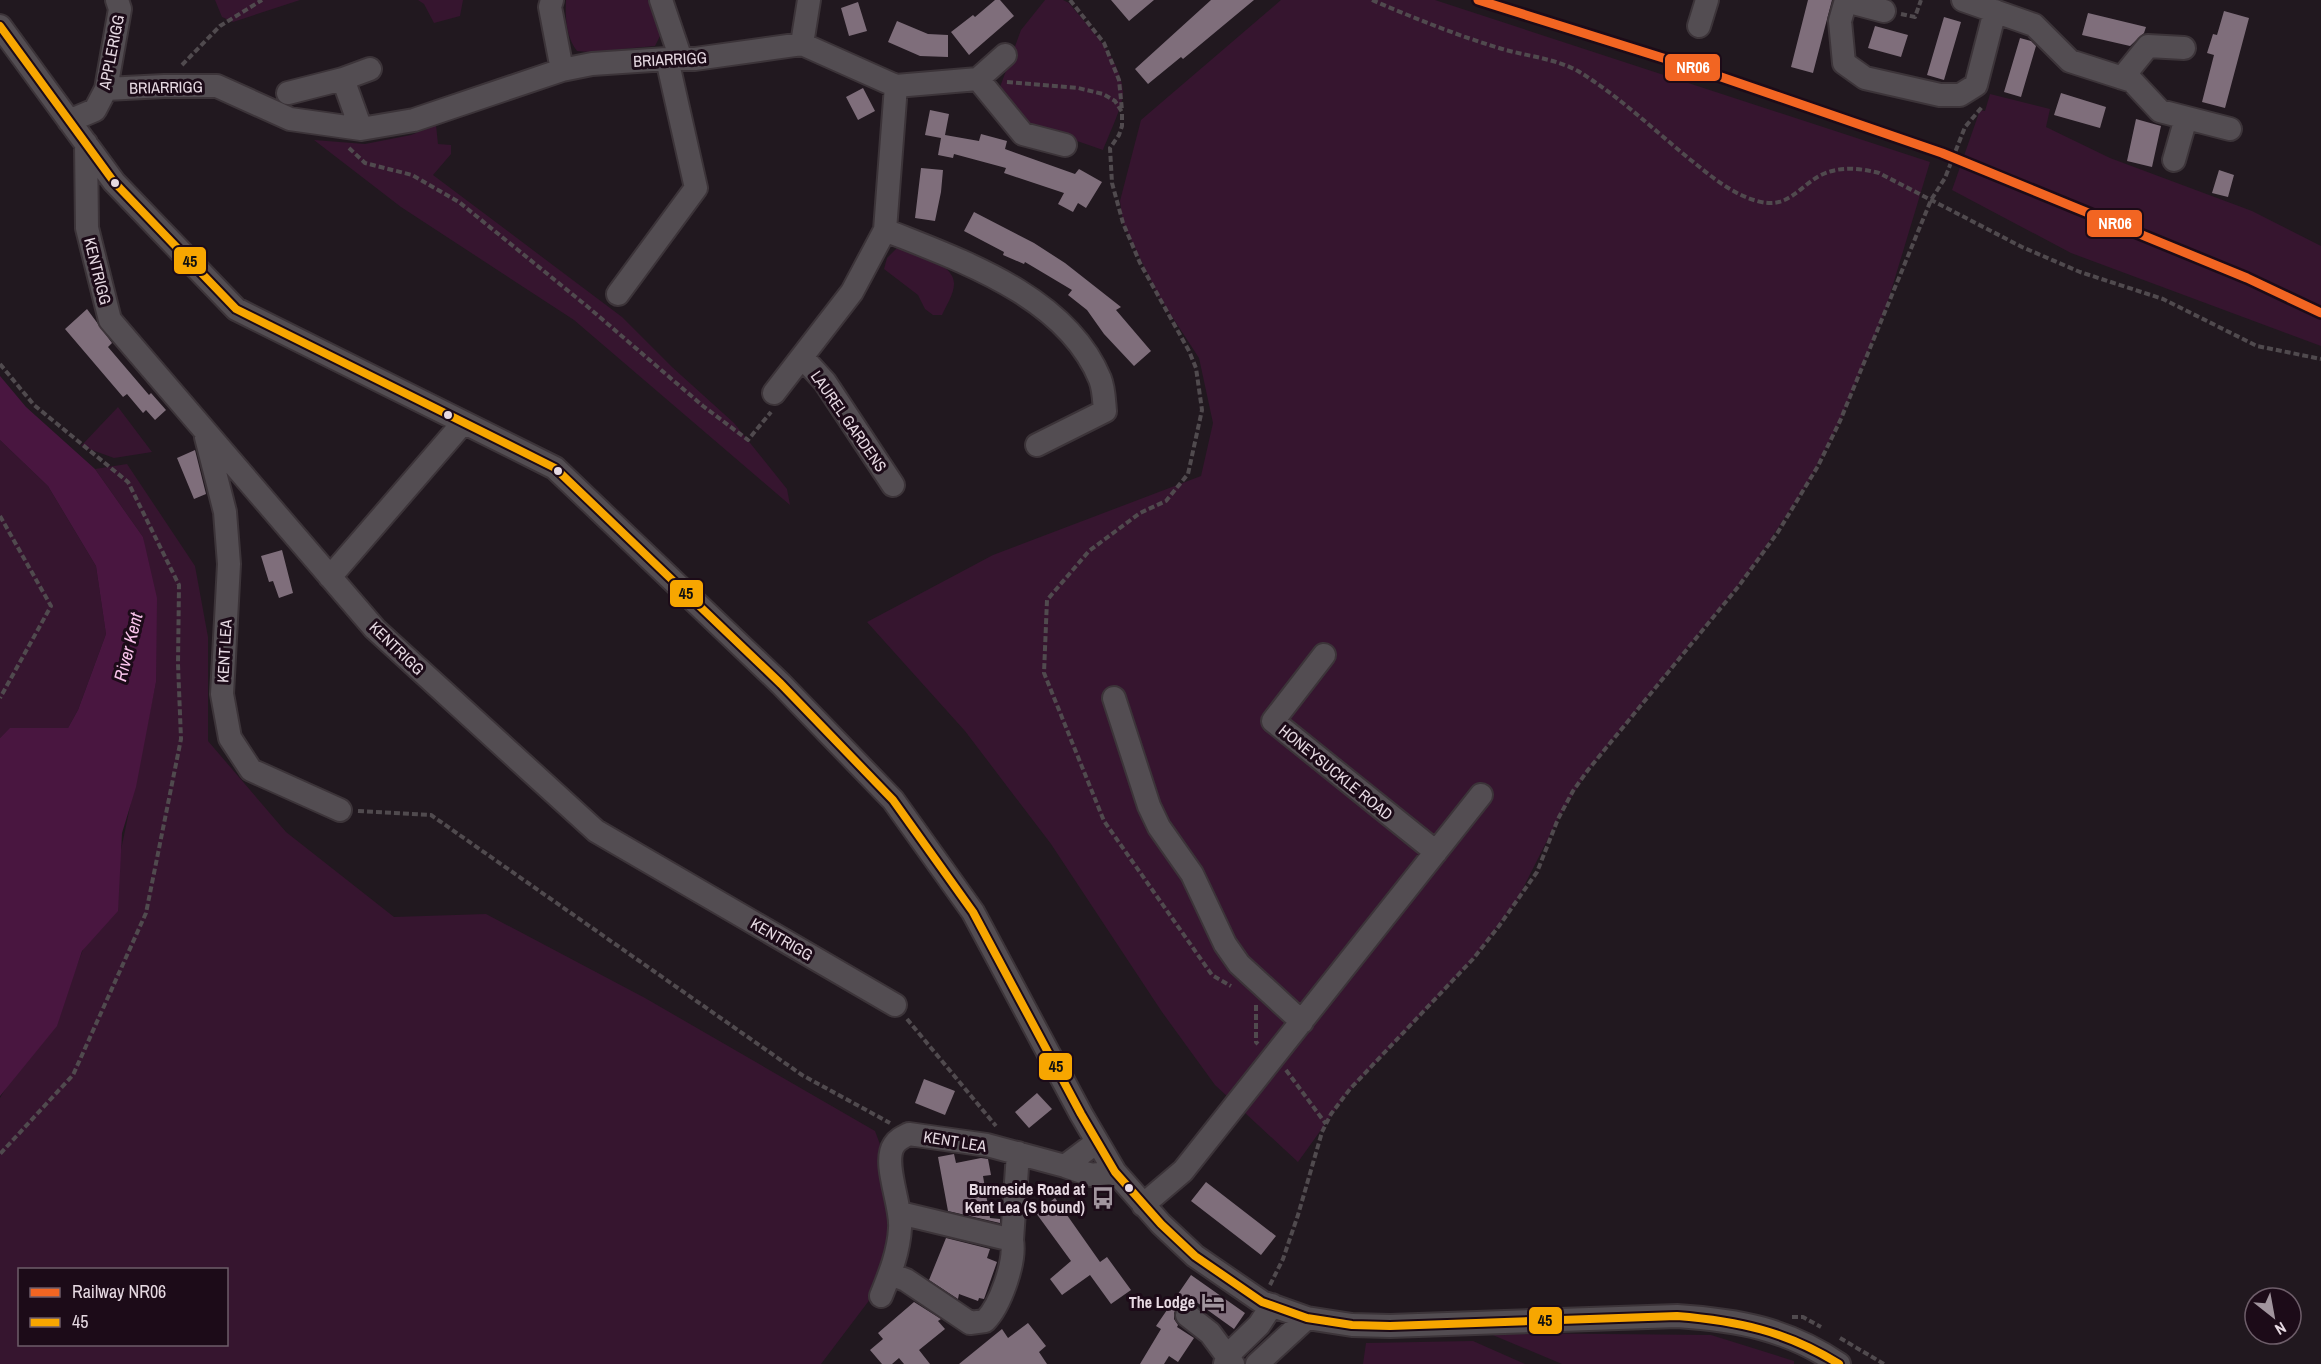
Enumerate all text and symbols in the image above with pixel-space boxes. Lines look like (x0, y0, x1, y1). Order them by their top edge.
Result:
street label: APPLERIGG (93, 13, 129, 92)
street label: BRIARRIGG (633, 46, 707, 72)
line badge: NR06 (1664, 53, 1721, 82)
text: NR06 (1676, 56, 1710, 78)
street label: BRIARRIGG (129, 75, 203, 99)
unlabelled marker (109, 177, 121, 189)
line badge: NR06 (2086, 209, 2143, 238)
text: NR06 (2098, 212, 2132, 234)
street label: KENTRIGG (79, 235, 117, 307)
line badge: 45 (173, 246, 207, 275)
text: 45 (183, 250, 197, 272)
street label: LAUREL GARDENS (806, 366, 892, 476)
unlabelled marker (442, 409, 454, 421)
unlabelled marker (552, 465, 564, 477)
line badge: 45 (669, 579, 704, 608)
text: 45 (679, 582, 693, 604)
water label: River Kent (107, 609, 149, 684)
street label: KENTRIGG (365, 616, 429, 680)
street label: KENT LEA (211, 619, 237, 683)
street label: HONEYSUCKLE ROAD (1274, 719, 1398, 825)
street label: KENTRIGG (747, 912, 817, 966)
line badge: 45 (1038, 1052, 1073, 1081)
text: 45 (1049, 1055, 1063, 1077)
street label: KENT LEA (922, 1125, 988, 1157)
place label: Burneside Road at Kent Lea (S bound) (965, 1178, 1086, 1218)
unlabelled marker (1123, 1182, 1135, 1194)
bus stop icon: Burneside Road at Kent Lea (S bound) (1090, 1185, 1116, 1211)
legend (18, 1268, 228, 1346)
text: Railway NR06 (72, 1279, 166, 1304)
north arrow (2243, 1286, 2303, 1346)
hotel icon: The Lodge (1200, 1289, 1226, 1315)
place label: The Lodge (1129, 1291, 1195, 1313)
line badge: 45 (1528, 1306, 1563, 1335)
text: 45 (72, 1309, 88, 1334)
text: 45 (1538, 1309, 1552, 1331)
text: N (2271, 1317, 2290, 1341)

